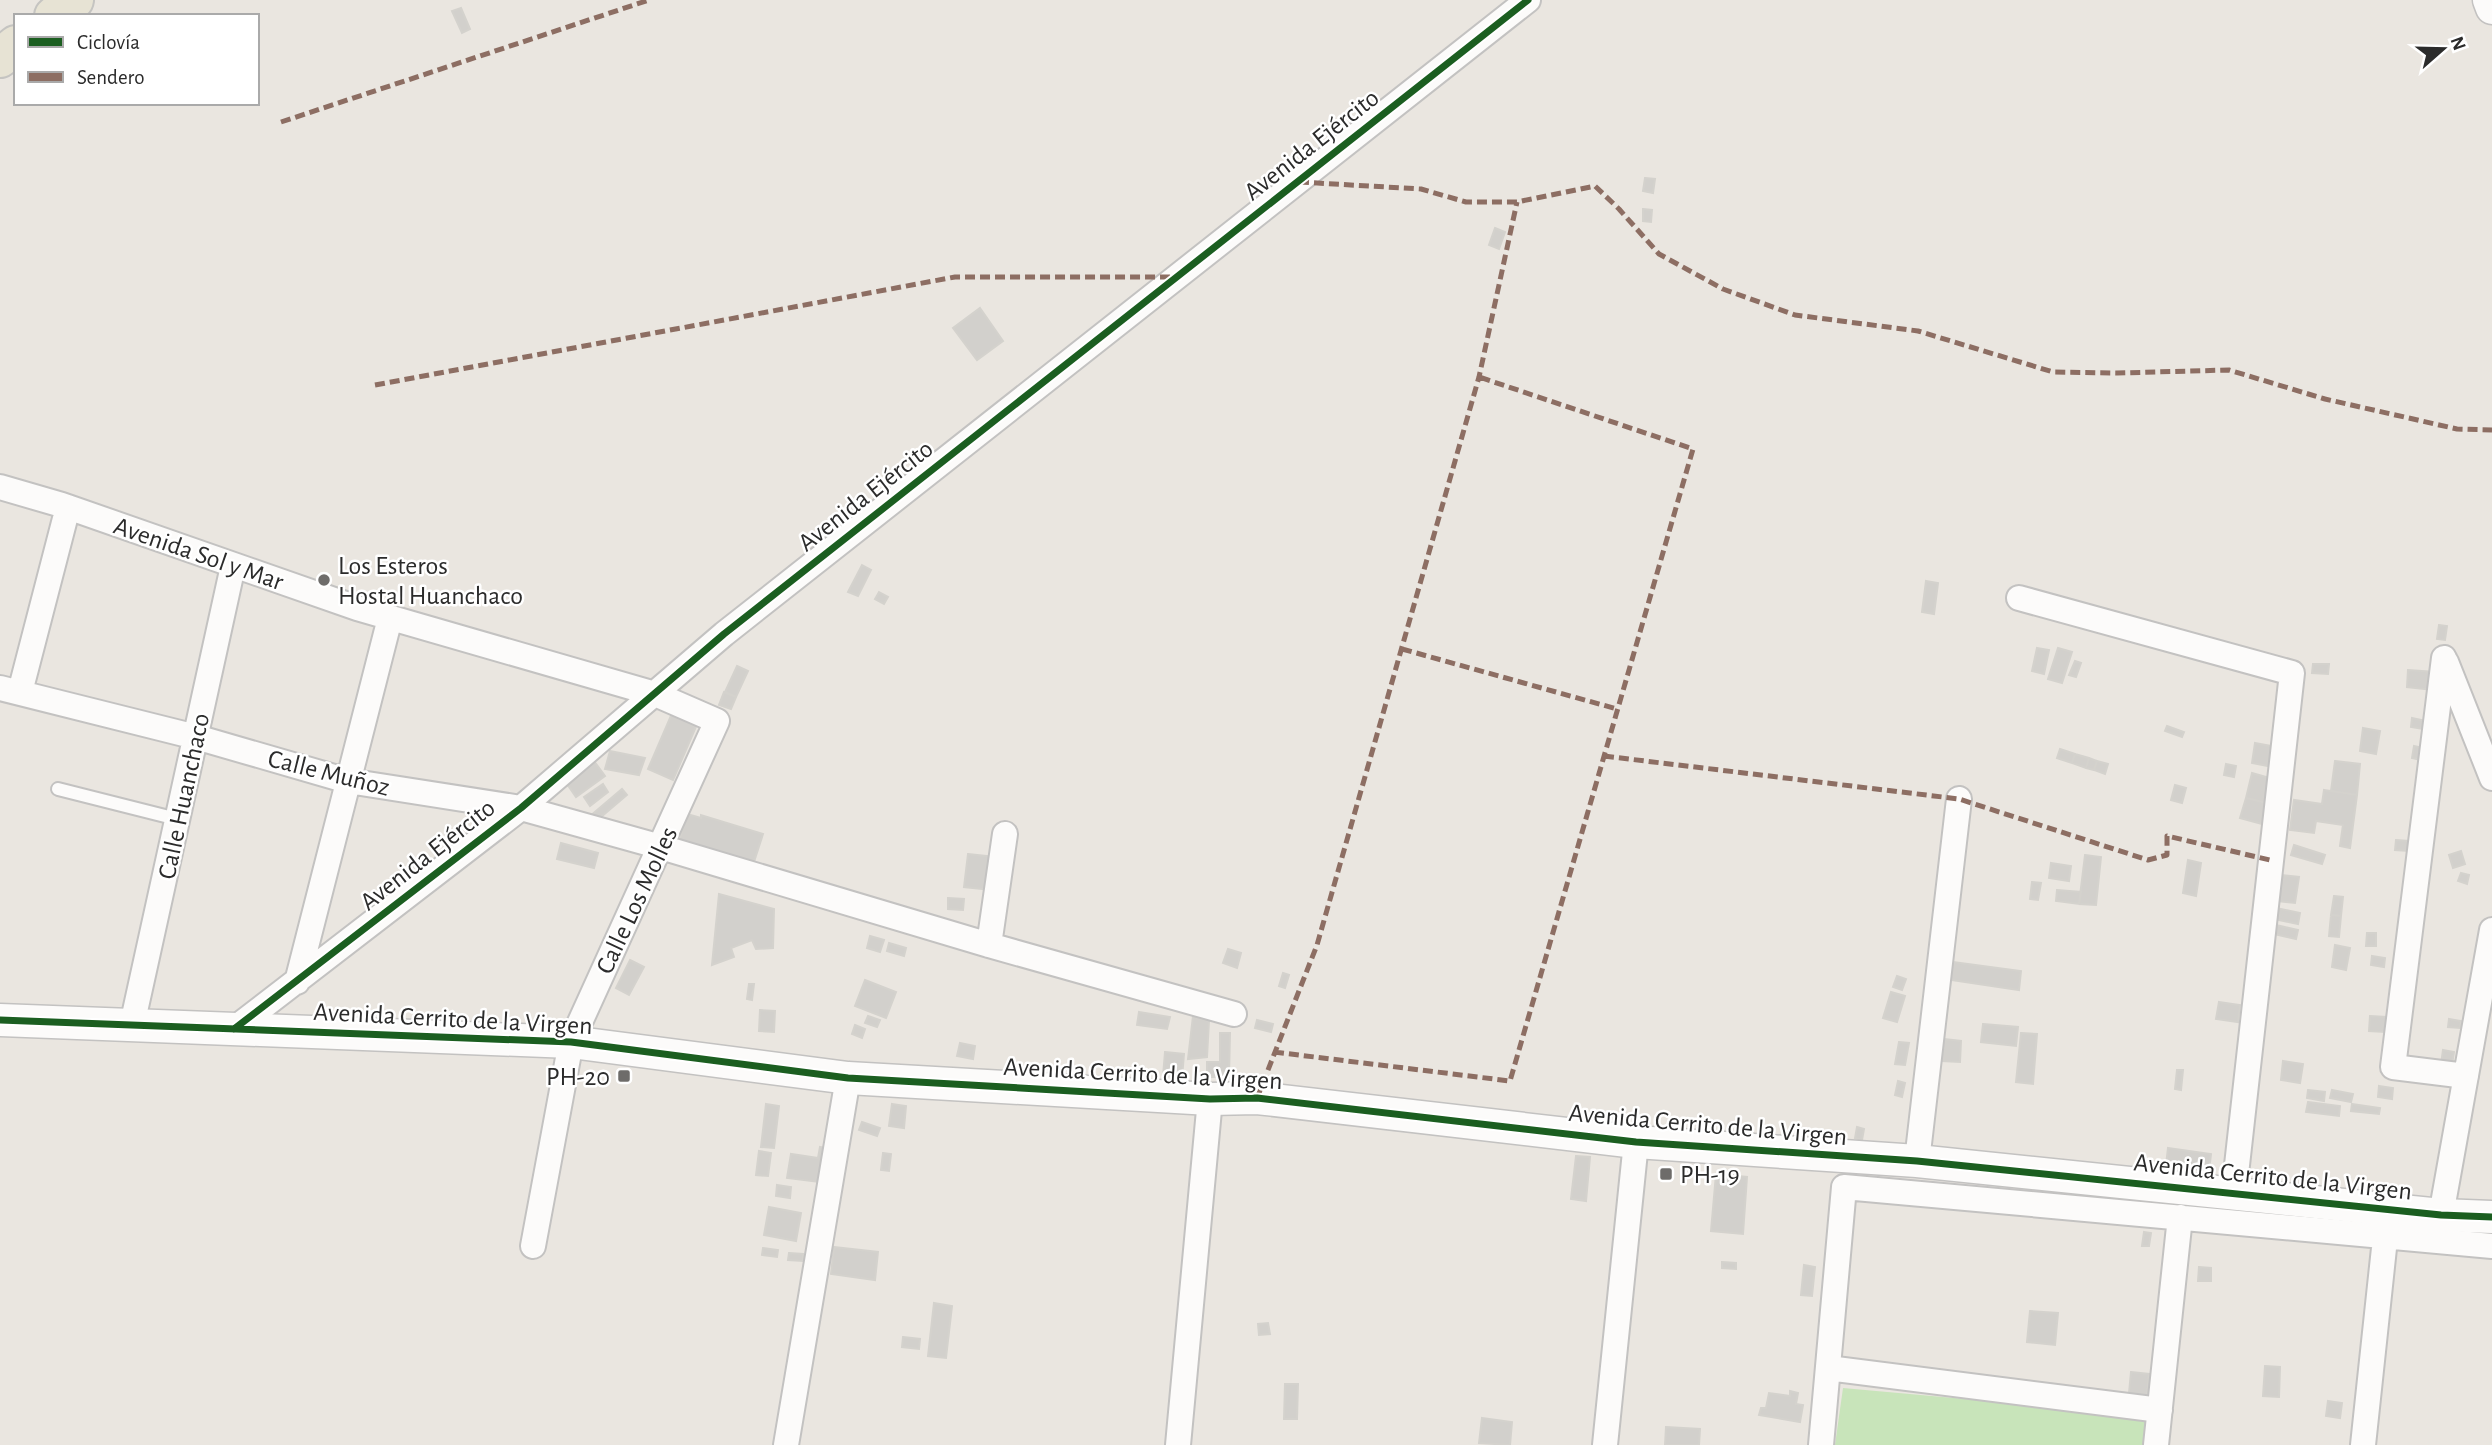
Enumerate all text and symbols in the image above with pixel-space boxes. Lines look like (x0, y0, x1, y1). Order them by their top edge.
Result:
legend (14, 14, 259, 105)
north arrow (2408, 14, 2478, 84)
text: Ciclovía (77, 32, 140, 53)
text: N (2446, 34, 2469, 53)
text: Sendero (77, 67, 145, 88)
street label: Avenida Ejército (1239, 84, 1384, 205)
street label: Avenida Ejército (793, 435, 938, 556)
street label: Avenida Sol y Mar (110, 513, 287, 595)
place label: Los Esteros Hostal Huanchaco (338, 553, 523, 609)
marker: Los Esteros Hostal Huanchaco (316, 572, 332, 588)
street label: Calle Huanchaco (154, 711, 214, 882)
street label: Calle Muñoz (265, 745, 392, 801)
street label: Avenida Ejército (355, 794, 500, 915)
street label: Calle Los Molles (592, 823, 682, 978)
street label: Avenida Cerrito de la Virgen (313, 999, 593, 1039)
street label: Avenida Cerrito de la Virgen (1003, 1054, 1283, 1094)
place label: PH-20 (546, 1064, 610, 1090)
marker: PH-20 (616, 1068, 632, 1084)
street label: Avenida Cerrito de la Virgen (1568, 1100, 1848, 1150)
street label: Avenida Cerrito de la Virgen (2133, 1149, 2413, 1205)
place label: PH-19 (1680, 1162, 1740, 1188)
marker: PH-19 (1658, 1166, 1674, 1182)

